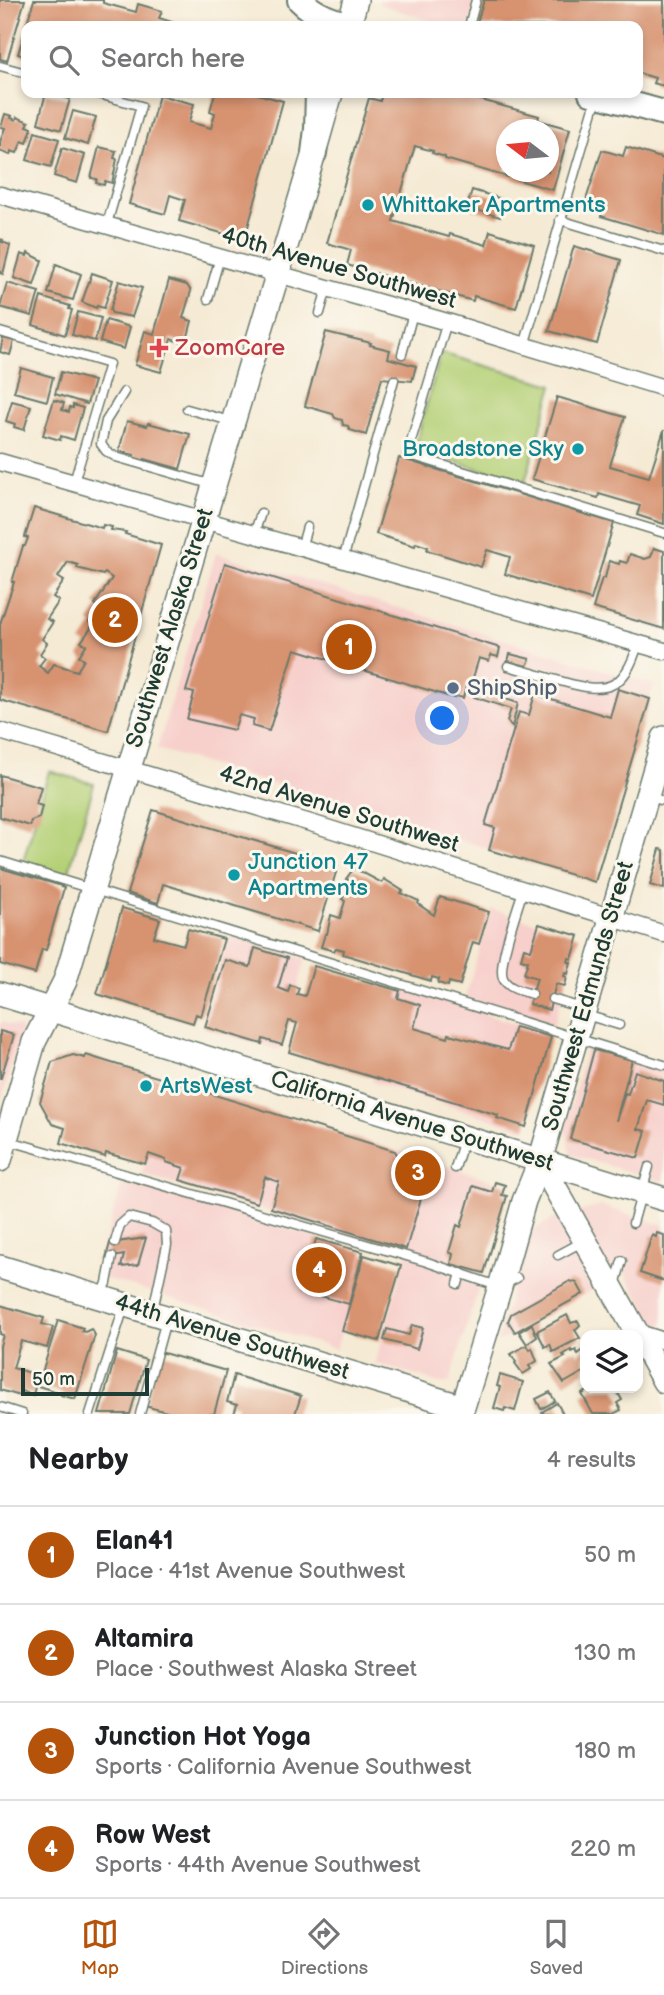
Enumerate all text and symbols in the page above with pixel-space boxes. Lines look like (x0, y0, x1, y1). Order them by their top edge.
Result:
search box (21, 21, 643, 98)
icon: search (45, 41, 83, 79)
text: Search here (101, 44, 245, 75)
north arrow (496, 119, 559, 182)
place label: Whittaker Apartments (382, 191, 606, 219)
marker: Whittaker Apartments (360, 197, 376, 213)
street label: 40th Avenue Southwest (218, 221, 460, 315)
place label: ZoomCare (174, 334, 285, 362)
marker: ZoomCare (149, 338, 169, 358)
place label: Broadstone Sky (402, 435, 565, 463)
marker: Broadstone Sky (570, 441, 586, 457)
street label: Southwest Alaska Street (120, 505, 220, 751)
pin: 2 (92, 594, 138, 646)
pin: 1 (326, 621, 372, 673)
place label: ShipShip (467, 674, 558, 702)
marker: ShipShip (445, 680, 461, 696)
your location (425, 701, 459, 735)
street label: 42nd Avenue Southwest (216, 759, 462, 859)
place label: Junction 47 Apartments (248, 848, 369, 902)
street label: Southwest Edmunds Street (536, 858, 640, 1134)
marker: Junction 47 Apartments (226, 867, 242, 883)
street label: California Avenue Southwest (267, 1065, 557, 1177)
place label: ArtsWest (160, 1072, 253, 1100)
marker: ArtsWest (138, 1078, 154, 1094)
pin: 3 (395, 1147, 441, 1199)
pin: 4 (296, 1244, 342, 1296)
street label: 44th Avenue Southwest (111, 1288, 353, 1386)
map controls (580, 1330, 643, 1393)
button: layers (580, 1330, 643, 1393)
scale bar (21, 1365, 149, 1397)
text: 50 m (32, 1368, 75, 1391)
text: Nearby (28, 1442, 128, 1478)
text: 4 results (547, 1446, 636, 1474)
text: Elan41 (95, 1526, 174, 1557)
text: 1 (46, 1541, 56, 1569)
text: 50 m (584, 1541, 636, 1569)
text: Place · 41st Avenue Southwest (95, 1557, 405, 1585)
text: Altamira (95, 1624, 194, 1655)
text: 2 (44, 1639, 58, 1667)
text: 130 m (574, 1639, 636, 1667)
text: Place · Southwest Alaska Street (95, 1655, 417, 1683)
text: Junction Hot Yoga (95, 1722, 311, 1753)
text: 3 (44, 1737, 58, 1765)
text: 180 m (575, 1737, 636, 1765)
text: Sports · California Avenue Southwest (95, 1753, 472, 1781)
text: Row West (95, 1820, 211, 1851)
text: 4 (44, 1835, 58, 1863)
text: 220 m (570, 1835, 636, 1863)
text: Sports · 44th Avenue Southwest (95, 1851, 421, 1879)
tab: Map (81, 1915, 119, 1980)
tab: Directions (281, 1915, 368, 1980)
tab: Saved (530, 1915, 583, 1980)

